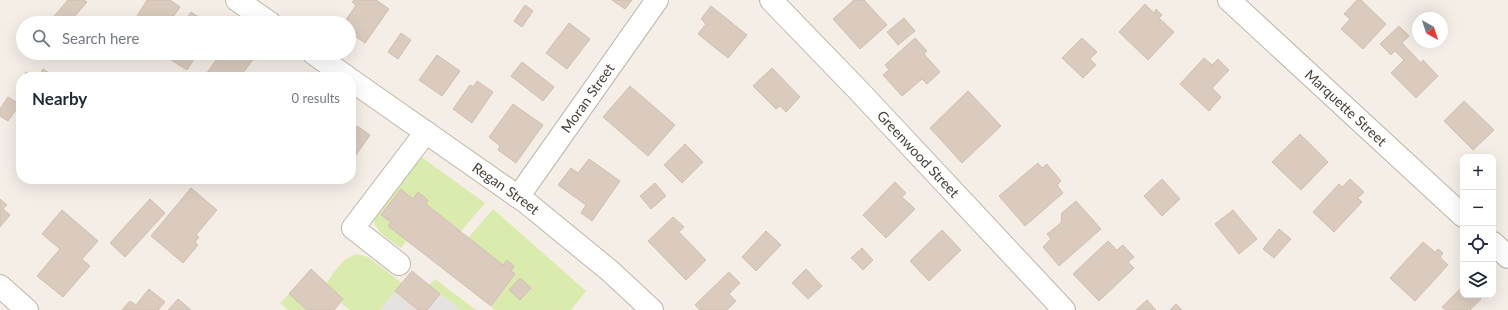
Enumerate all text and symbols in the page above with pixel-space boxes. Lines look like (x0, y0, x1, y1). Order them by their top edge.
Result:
north arrow (1412, 12, 1448, 48)
search box (16, 16, 356, 60)
icon: search (30, 27, 52, 49)
text: Search here (62, 29, 139, 47)
street label: Moran Street (557, 60, 618, 136)
street label: Marquette Street (1302, 66, 1391, 149)
text: Nearby (32, 88, 87, 109)
text: 0 results (292, 90, 340, 106)
street label: Greenwood Street (874, 107, 963, 201)
map controls (1460, 154, 1496, 298)
button: + (1460, 154, 1496, 190)
street label: Regan Street (469, 158, 543, 218)
button: − (1460, 190, 1496, 226)
button: locate (1460, 226, 1496, 262)
button: layers (1460, 262, 1496, 298)

